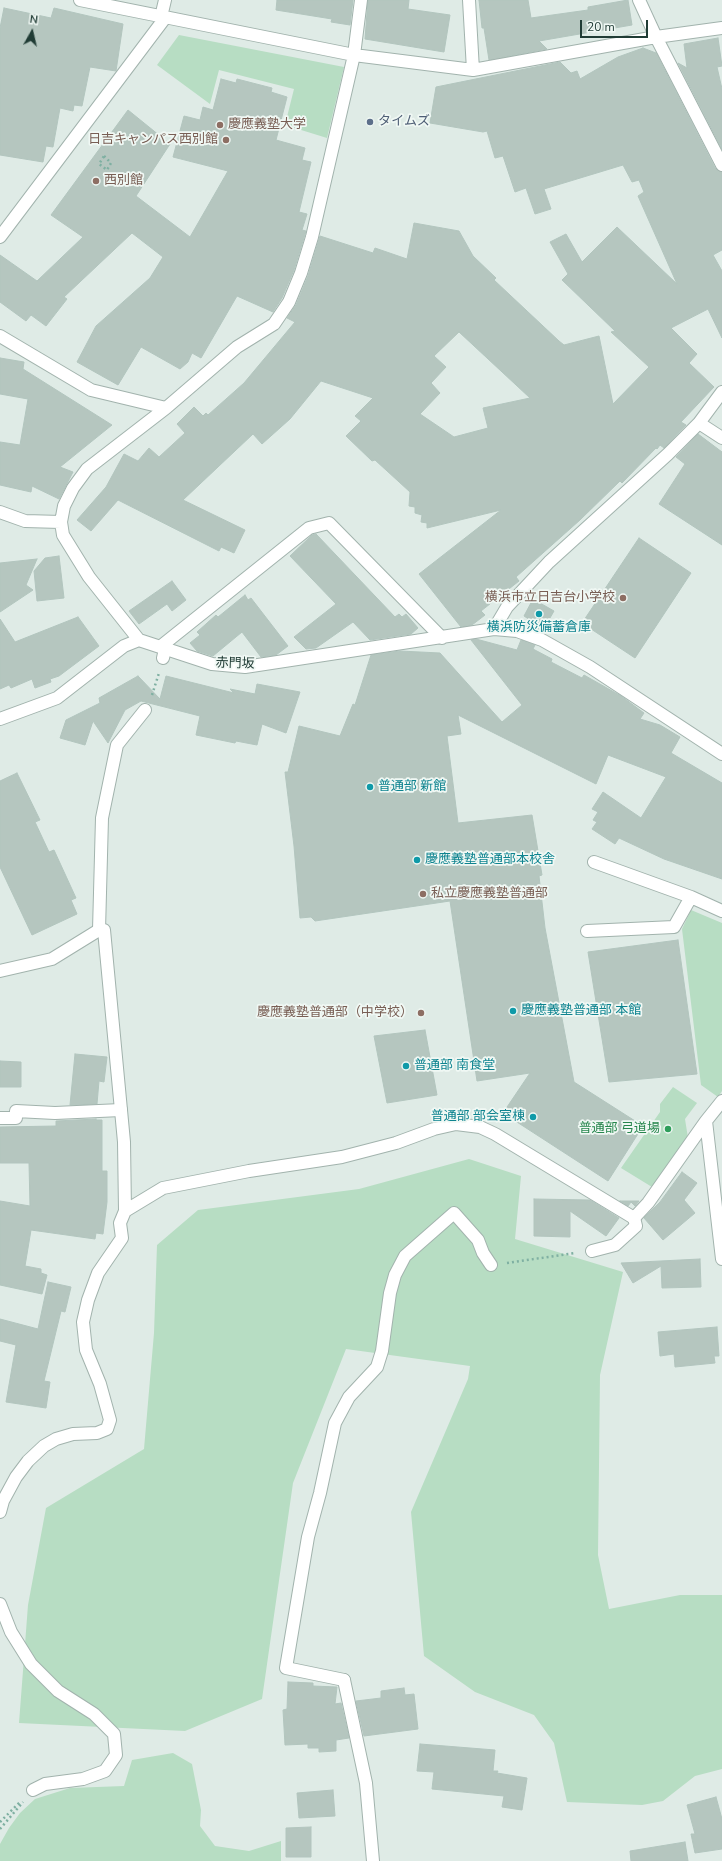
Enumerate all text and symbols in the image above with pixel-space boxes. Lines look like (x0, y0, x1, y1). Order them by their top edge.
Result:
north arrow (12, 12, 52, 52)
text: N (29, 12, 39, 28)
scale bar (582, 12, 650, 38)
text: 20 m (587, 19, 615, 35)
place label: タイムズ (378, 114, 430, 130)
place label: 慶應義塾大学 (228, 117, 306, 133)
marker: タイムズ (365, 117, 375, 127)
marker: 慶應義塾大学 (215, 120, 225, 130)
place label: 日吉キャンパス西別館 (88, 132, 218, 148)
marker: 日吉キャンパス西別館 (221, 135, 231, 145)
place label: 西別館 (104, 173, 143, 189)
marker: 西別館 (91, 176, 101, 186)
place label: 横浜市立日吉台小学校 (485, 590, 615, 606)
marker: 横浜市立日吉台小学校 (618, 593, 628, 603)
marker: 横浜防災備蓄倉庫 (534, 609, 544, 619)
place label: 横浜防災備蓄倉庫 (487, 620, 591, 636)
street label: 赤門坂 (215, 656, 255, 672)
place label: 普通部 新館 (378, 779, 446, 795)
marker: 普通部 新館 (365, 782, 375, 792)
place label: 慶應義塾普通部本校舎 (425, 852, 555, 868)
marker: 慶應義塾普通部本校舎 (412, 855, 422, 865)
place label: 私立慶應義塾普通部 (431, 886, 548, 902)
marker: 私立慶應義塾普通部 (418, 889, 428, 899)
place label: 慶應義塾普通部 本館 (521, 1003, 641, 1019)
place label: 慶應義塾普通部（中学校） (257, 1005, 413, 1021)
marker: 慶應義塾普通部 本館 (508, 1006, 518, 1016)
marker: 慶應義塾普通部（中学校） (416, 1008, 426, 1018)
place label: 普通部 南食堂 (414, 1058, 495, 1074)
marker: 普通部 南食堂 (401, 1061, 411, 1071)
place label: 普通部 部会室棟 (431, 1109, 525, 1125)
marker: 普通部 部会室棟 (528, 1112, 538, 1122)
place label: 普通部 弓道場 (579, 1121, 660, 1137)
marker: 普通部 弓道場 (663, 1124, 673, 1134)

